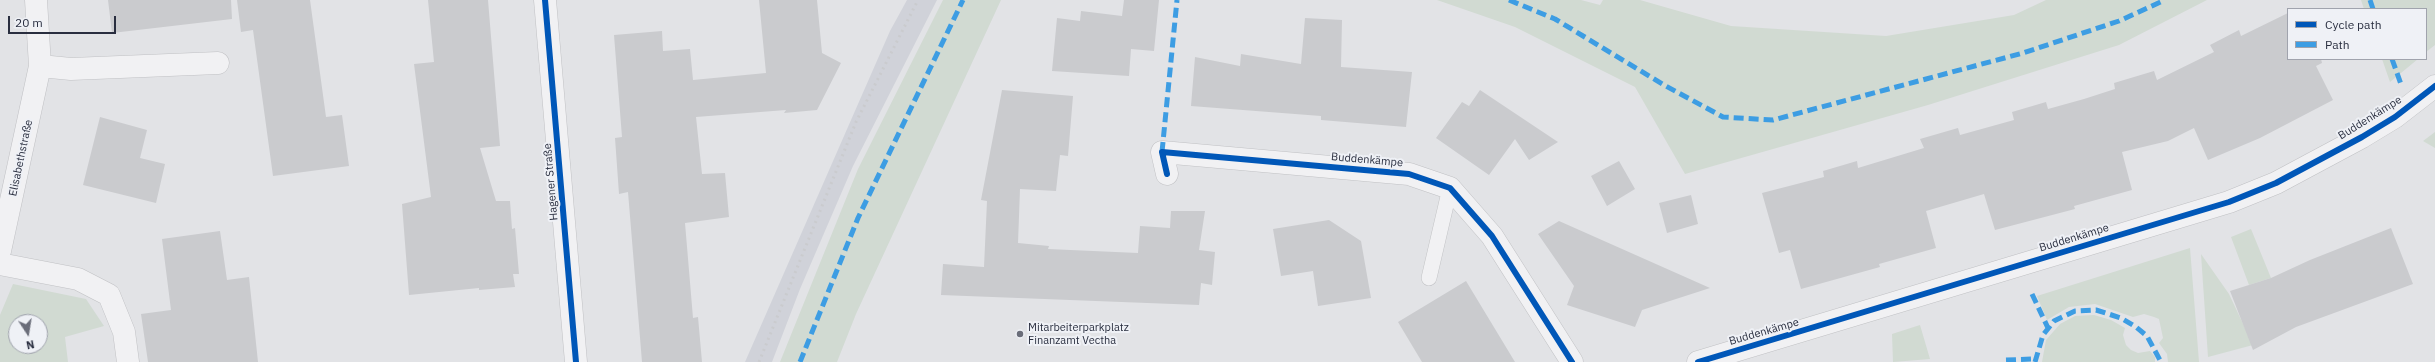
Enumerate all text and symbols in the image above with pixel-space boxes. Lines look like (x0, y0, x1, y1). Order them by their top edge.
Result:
scale bar (10, 8, 118, 34)
legend (2287, 8, 2427, 60)
text: 20 m (15, 15, 43, 30)
text: Cycle path (2325, 17, 2382, 32)
text: Path (2325, 37, 2350, 52)
street label: Buddenkämpe (2336, 93, 2404, 143)
street label: Elisabethstraße (6, 118, 36, 198)
street label: Hagener Straße (541, 143, 561, 221)
street label: Buddenkämpe (1331, 150, 1403, 170)
street label: Buddenkämpe (2038, 221, 2110, 255)
north arrow (8, 314, 48, 354)
street label: Buddenkämpe (1728, 316, 1800, 348)
place label: Mitarbeiterparkplatz Finanzamt Vectha (1028, 321, 1129, 347)
marker: Mitarbeiterparkplatz Finanzamt Vectha (1015, 329, 1025, 339)
text: N (25, 337, 36, 352)

